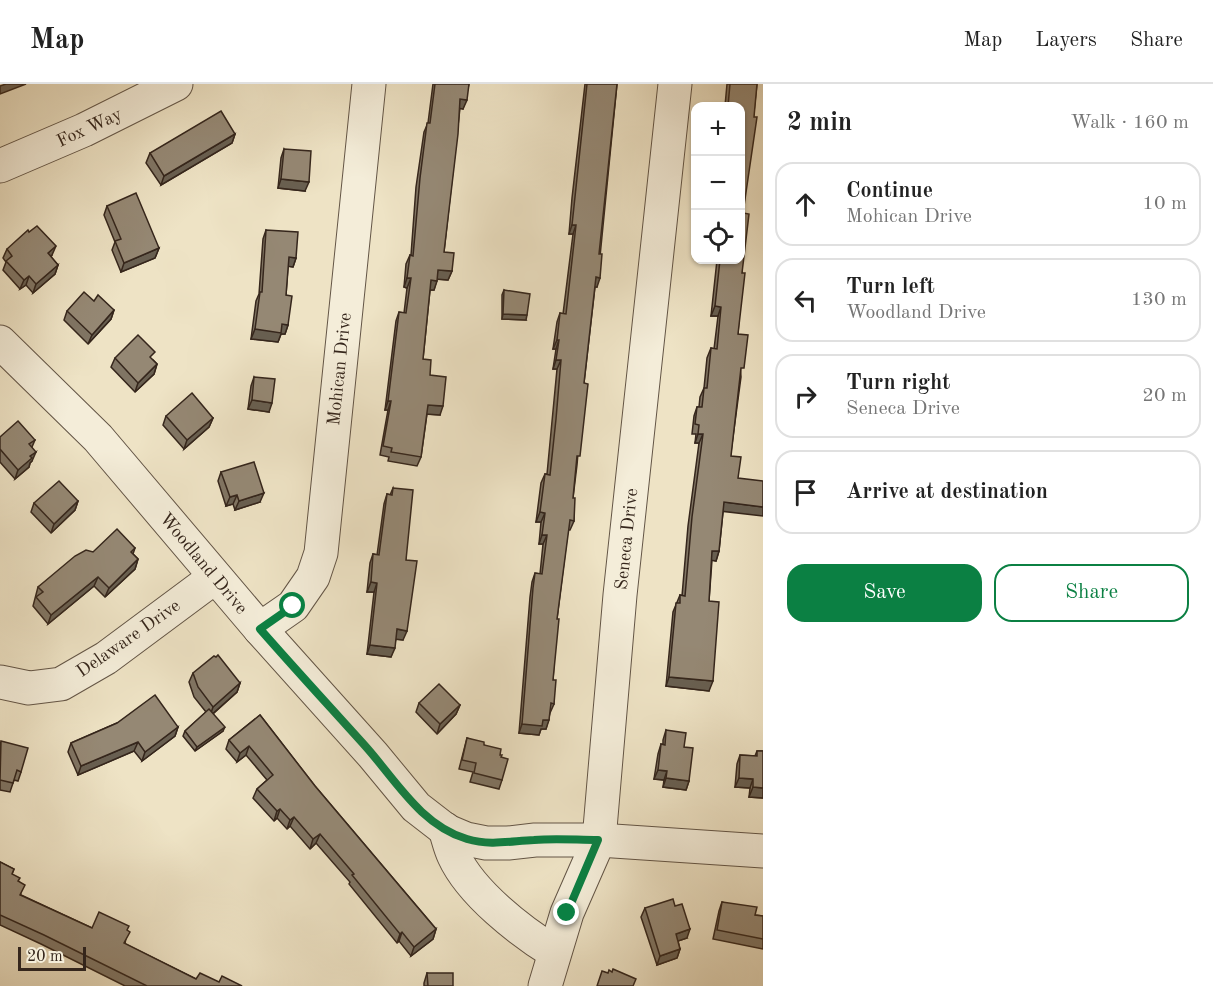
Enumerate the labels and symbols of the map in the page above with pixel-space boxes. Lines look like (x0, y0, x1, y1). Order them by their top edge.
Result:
street label: Fox Way (54, 105, 125, 151)
street label: Mohican Drive (325, 312, 355, 426)
street label: Seneca Drive (613, 487, 641, 591)
street label: Woodland Drive (156, 510, 251, 618)
route start (279, 592, 305, 618)
street label: Delaware Drive (74, 596, 184, 681)
route end (553, 899, 579, 925)
scale bar (18, 944, 86, 972)

